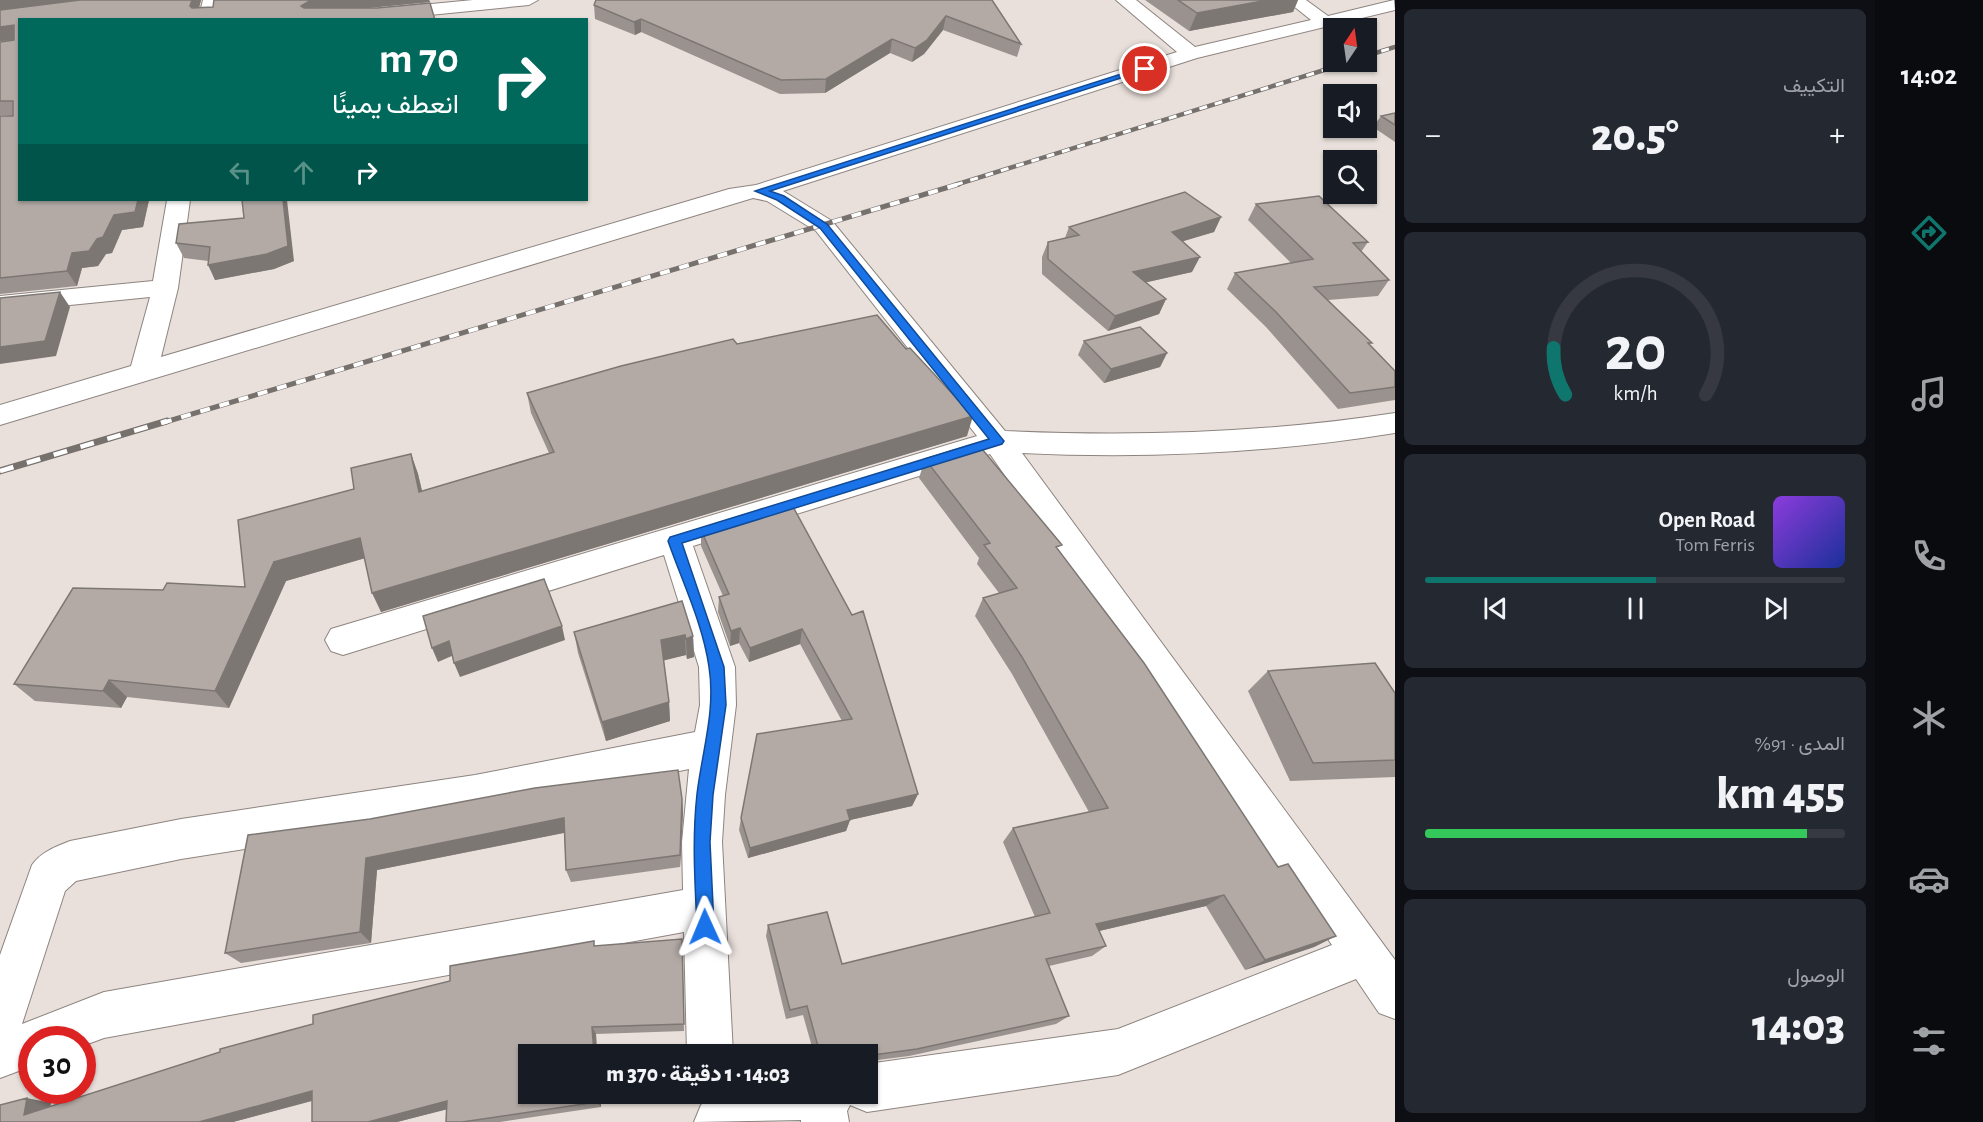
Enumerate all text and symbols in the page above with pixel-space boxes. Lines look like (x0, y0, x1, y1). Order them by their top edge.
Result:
north arrow (1323, 18, 1377, 72)
map controls (1323, 18, 1377, 204)
text: 70 m (379, 38, 459, 80)
icon: right (480, 42, 558, 120)
pin (1119, 43, 1170, 94)
icon: arrive (1128, 52, 1161, 85)
text: 14:02 (1901, 62, 1957, 89)
text: التكييف (1783, 76, 1845, 96)
button: sound (1323, 84, 1377, 138)
text: انعطف يمينًا (332, 91, 459, 118)
text: 20.5° (1591, 114, 1679, 159)
text: − (1425, 119, 1441, 152)
text: + (1829, 119, 1845, 152)
button: search (1323, 150, 1377, 204)
icon: left (224, 156, 257, 189)
icon: ahead (287, 156, 320, 189)
icon: right (350, 156, 383, 189)
icon: directions (1908, 212, 1950, 254)
text: 20 (1604, 320, 1666, 382)
icon: music (1908, 373, 1950, 415)
text: km/h (1613, 384, 1657, 405)
text: Open Road (1659, 509, 1755, 531)
text: Tom Ferris (1675, 535, 1755, 555)
icon: phone (1908, 535, 1950, 577)
icon: previous (1479, 592, 1512, 625)
icon: pause (1619, 592, 1652, 625)
icon: next (1759, 592, 1792, 625)
icon: climate (1908, 697, 1950, 739)
text: المدى · 91% (1754, 734, 1845, 754)
text: 455 km (1716, 772, 1845, 817)
icon: car (1908, 858, 1950, 900)
position arrow (673, 895, 737, 959)
text: الوصول (1787, 966, 1845, 986)
text: 14:03 (1752, 1004, 1845, 1049)
icon: filters (1908, 1020, 1950, 1062)
speed limit sign: 30 (18, 1026, 96, 1104)
text: 14:03 · 1 دقيقة · 370 m (606, 1063, 790, 1085)

